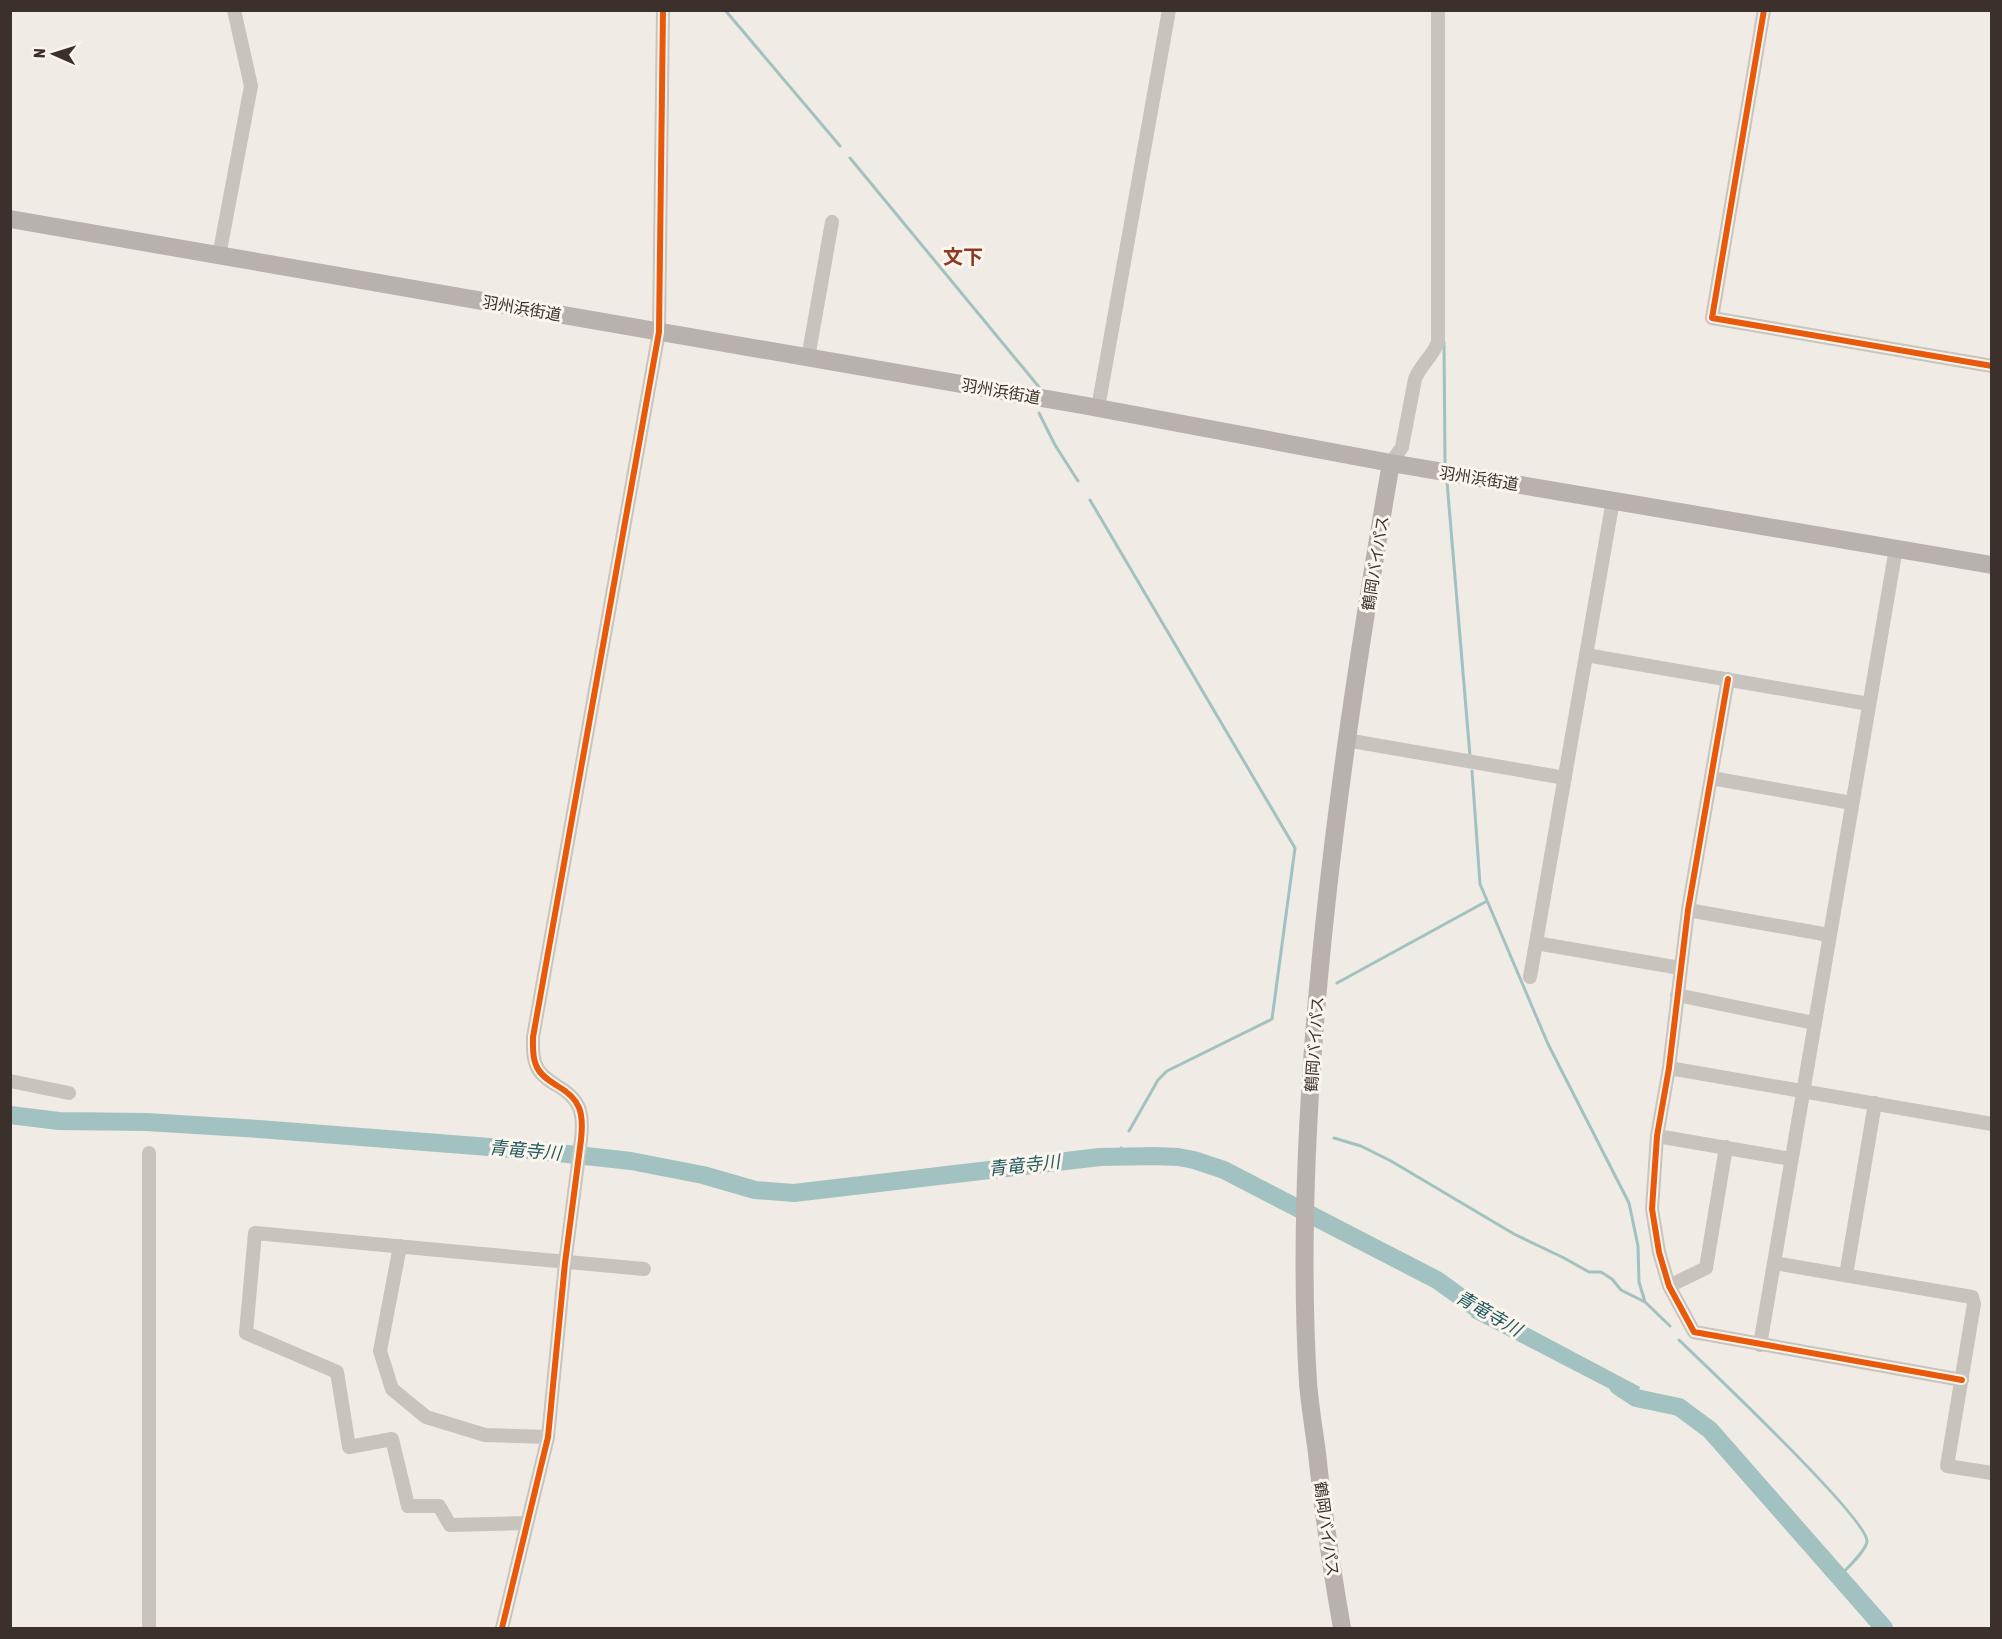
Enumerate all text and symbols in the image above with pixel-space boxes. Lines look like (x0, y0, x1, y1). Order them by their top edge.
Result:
north arrow (24, 24, 84, 84)
text: N (30, 48, 48, 58)
district label: 文下 (943, 245, 983, 268)
street label: 羽州浜街道 (481, 292, 563, 324)
street label: 羽州浜街道 (960, 375, 1042, 407)
street label: 羽州浜街道 (1438, 463, 1520, 493)
street label: 鶴岡バイパス (1359, 514, 1391, 612)
street label: 鶴岡バイパス (1302, 996, 1326, 1092)
water label: 青竜寺川 (488, 1136, 564, 1164)
water label: 青竜寺川 (987, 1151, 1063, 1179)
water label: 青竜寺川 (1453, 1286, 1527, 1341)
street label: 鶴岡バイパス (1311, 1480, 1343, 1578)

